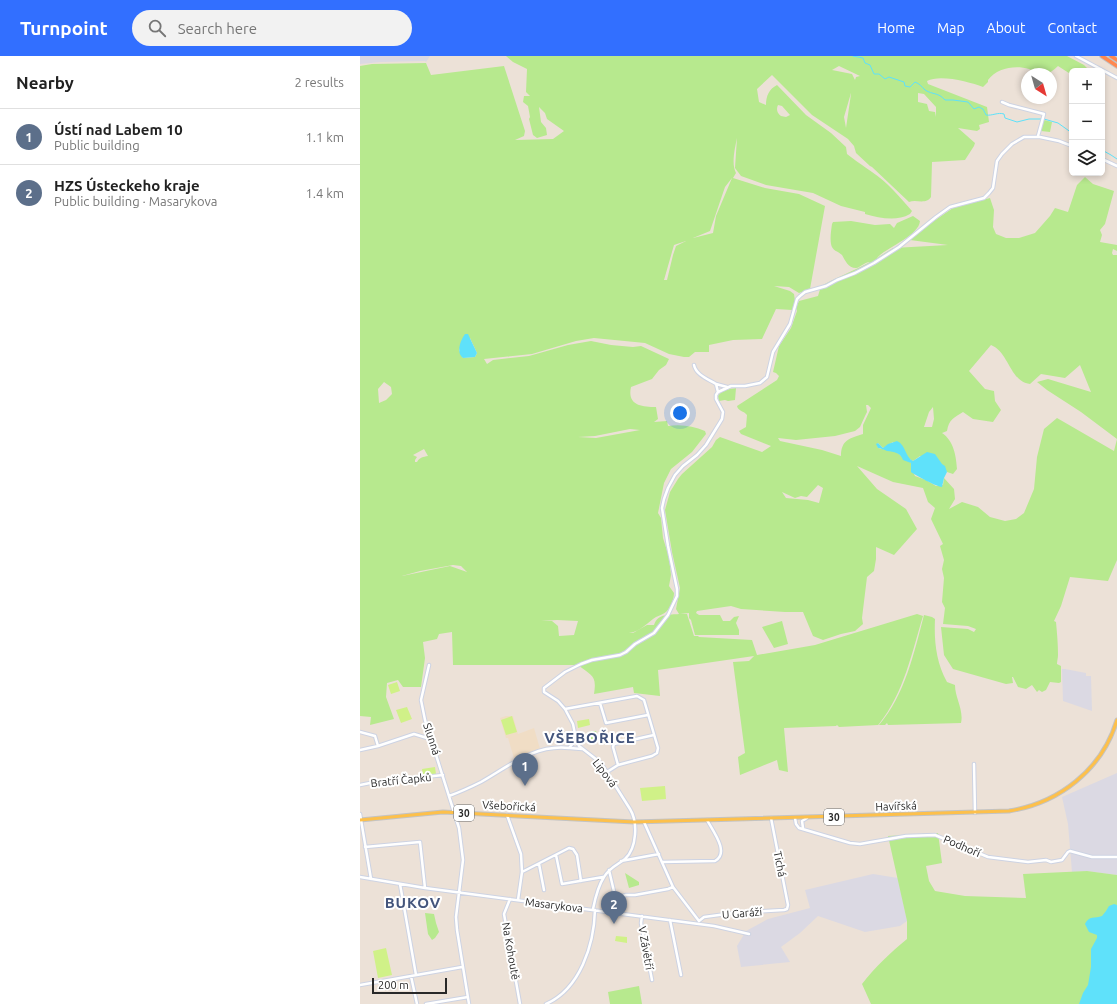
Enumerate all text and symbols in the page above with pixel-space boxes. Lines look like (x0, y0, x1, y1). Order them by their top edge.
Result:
search box (132, 10, 412, 46)
text: Turnpoint (20, 17, 108, 39)
icon: search (146, 17, 168, 39)
text: Search here (178, 20, 257, 37)
text: Home (877, 20, 915, 36)
text: Map (937, 20, 965, 36)
text: About (987, 20, 1026, 36)
text: Contact (1048, 20, 1097, 36)
north arrow (1021, 68, 1057, 104)
map controls (1069, 68, 1105, 176)
button: + (1069, 68, 1105, 104)
text: Nearby (16, 73, 74, 92)
text: 2 results (294, 75, 344, 89)
button: − (1069, 104, 1105, 140)
text: Ústí nad Labem 10 (54, 121, 183, 138)
text: 1 (25, 130, 33, 144)
text: 1.1 km (305, 130, 344, 144)
text: Public building (54, 138, 140, 152)
button: layers (1069, 140, 1105, 176)
text: HZS Ústeckeho kraje (54, 177, 200, 194)
text: 2 (25, 186, 33, 200)
text: 1.4 km (305, 186, 344, 200)
text: Public building · Masarykova (54, 194, 217, 208)
your location (670, 403, 690, 423)
street label: Slunná (421, 721, 443, 757)
district label: VŠEBOŘICE (544, 729, 636, 746)
pin: 1 (512, 753, 538, 786)
street label: Lipová (590, 757, 620, 789)
street label: Bratří Čapků (370, 770, 432, 789)
street label: Všebořická (482, 799, 536, 813)
street label: Havířská (875, 799, 917, 813)
road number: 30 (454, 805, 474, 821)
road number: 30 (824, 809, 844, 825)
street label: Podhoří (942, 833, 983, 859)
street label: Tichá (772, 850, 788, 878)
pin: 2 (601, 891, 627, 924)
district label: BUKOV (385, 894, 441, 911)
street label: Masarykova (524, 896, 584, 914)
street label: U Garáží (721, 905, 763, 921)
street label: Na Kohoutě (500, 921, 522, 981)
street label: V Závětří (636, 925, 656, 971)
scale bar (372, 976, 447, 995)
text: 200 m (378, 979, 409, 991)

